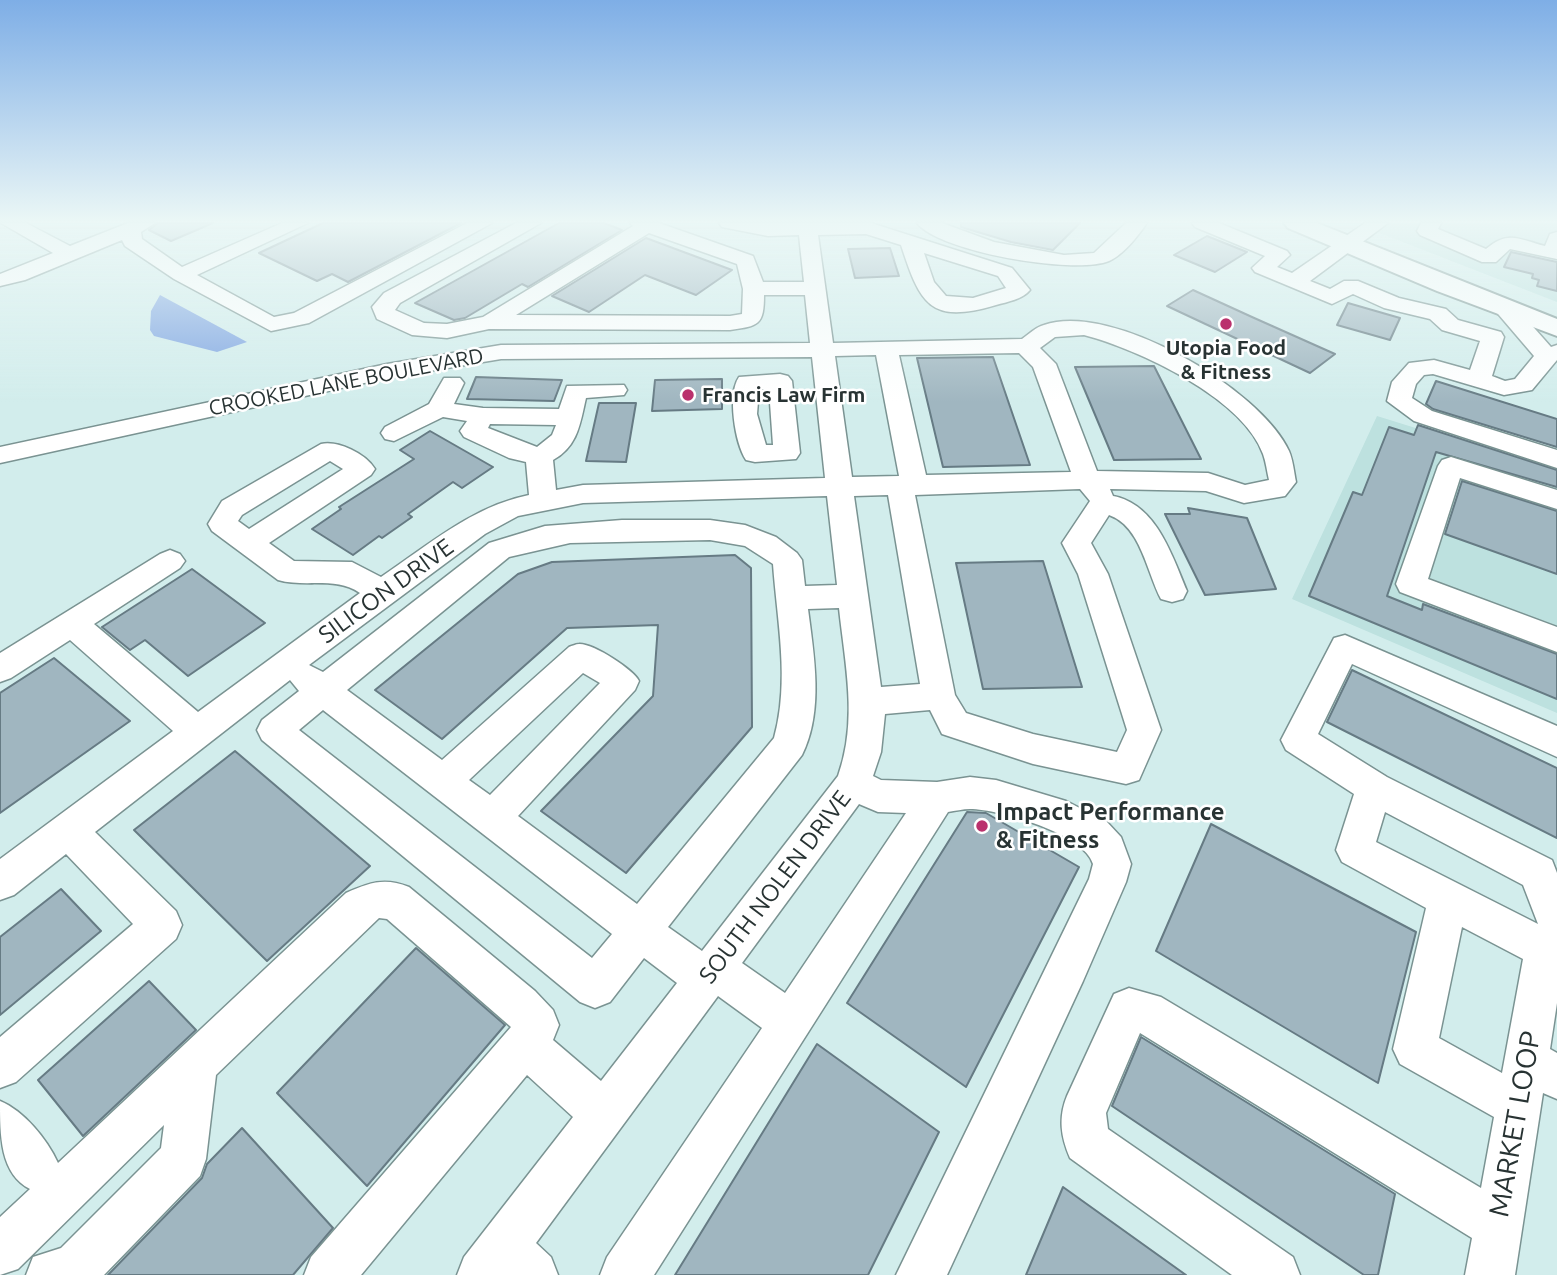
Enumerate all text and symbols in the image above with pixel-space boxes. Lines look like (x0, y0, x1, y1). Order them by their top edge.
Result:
marker: Utopia Food & Fitness (1218, 316, 1234, 332)
place label: Utopia Food & Fitness (1166, 335, 1286, 385)
street label: CROOKED LANE BOULEVARD (206, 343, 486, 421)
place label: Francis Law Firm (702, 382, 865, 408)
marker: Francis Law Firm (680, 387, 696, 403)
street label: SILICON DRIVE (313, 532, 459, 650)
street label: SOUTH NOLEN DRIVE (693, 785, 857, 989)
place label: Impact Performance & Fitness (996, 798, 1225, 854)
marker: Impact Performance & Fitness (974, 818, 990, 834)
street label: MARKET LOOP (1482, 1028, 1548, 1220)

